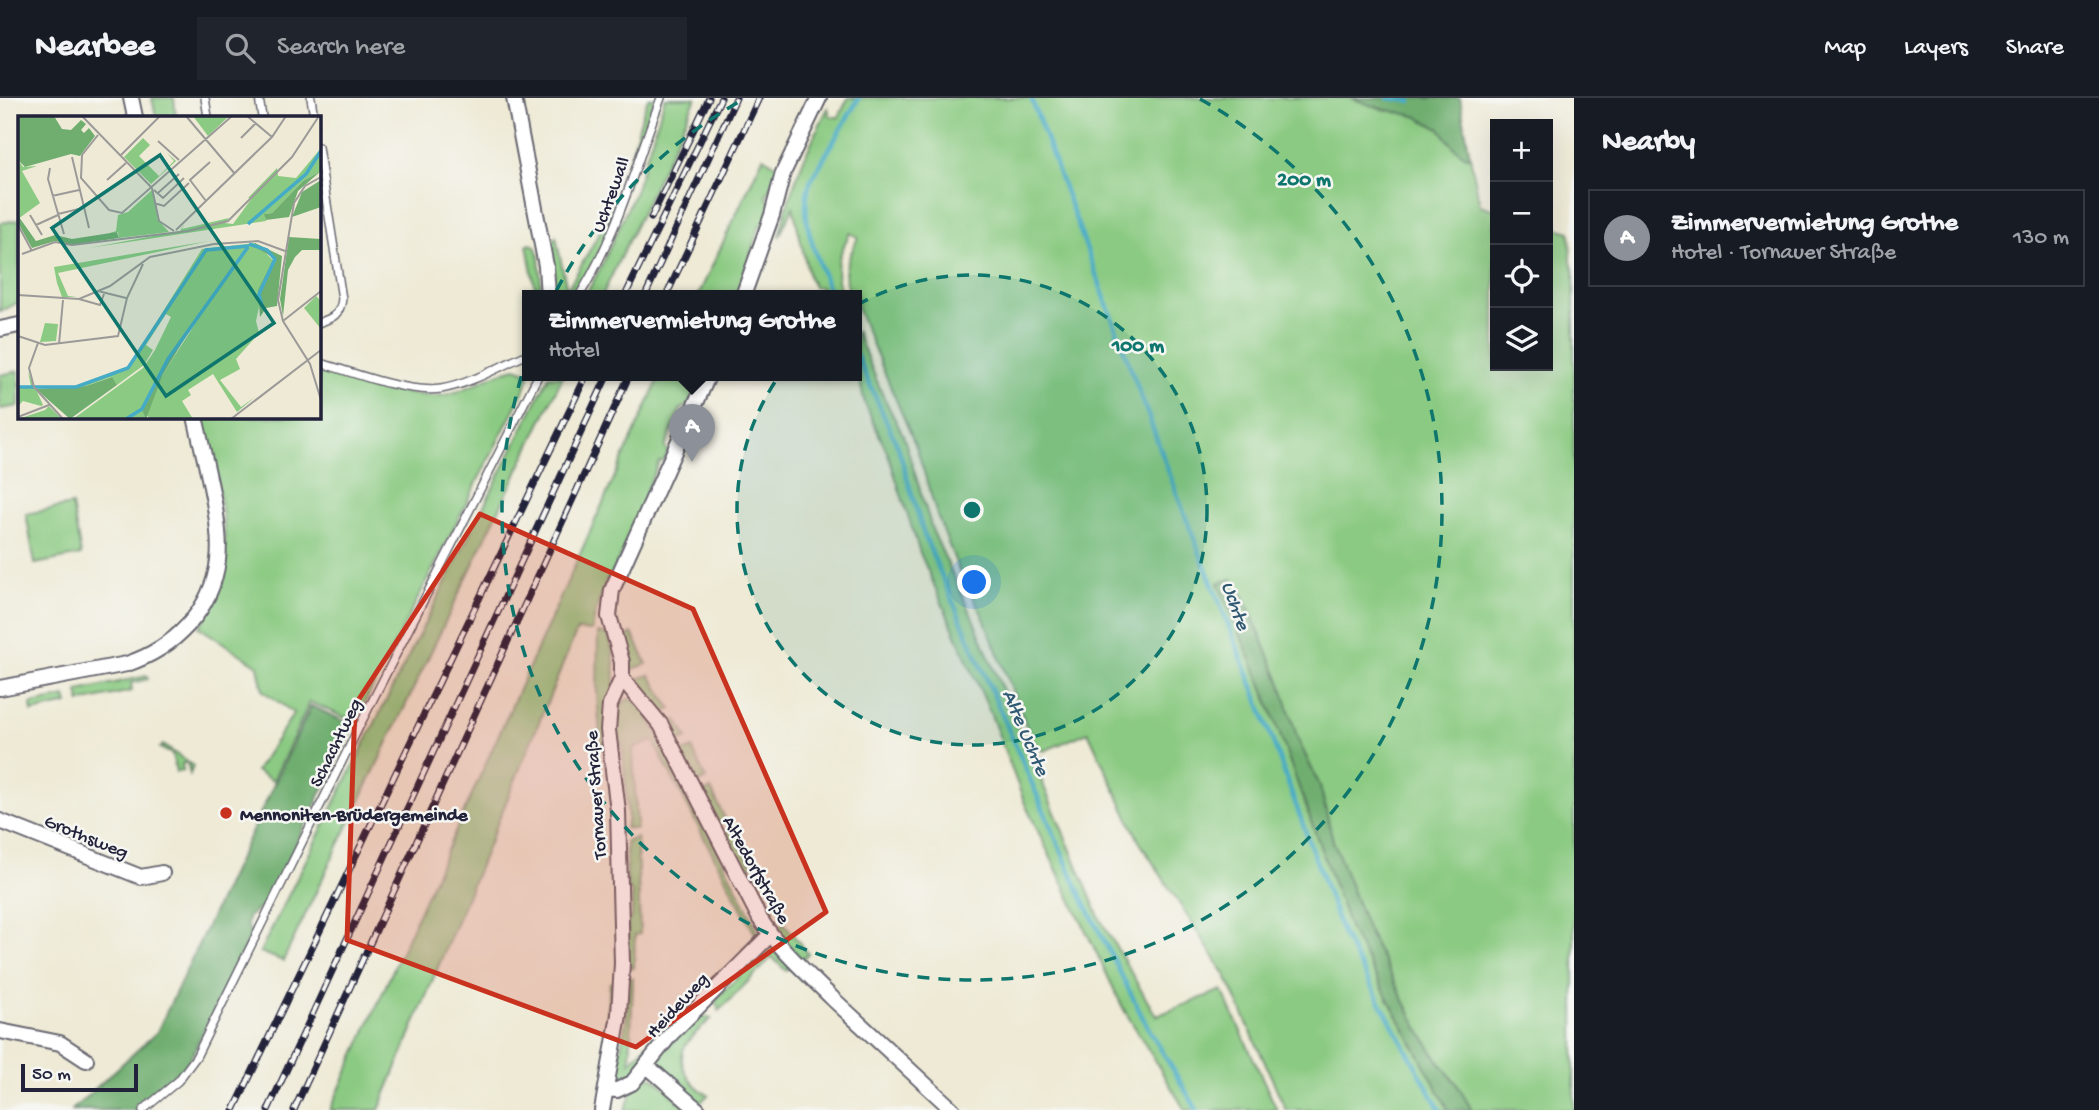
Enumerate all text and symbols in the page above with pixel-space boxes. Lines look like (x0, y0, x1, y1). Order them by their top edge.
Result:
search box (197, 17, 687, 80)
text: Nearbee (35, 29, 155, 67)
icon: search (221, 29, 259, 67)
text: Search here (277, 33, 405, 64)
text: Map (1824, 34, 1866, 63)
text: Layers (1904, 34, 1968, 63)
text: Share (2006, 34, 2064, 63)
inset map (18, 116, 320, 418)
map controls (1490, 119, 1553, 371)
button: + (1490, 119, 1553, 182)
text: Nearby (1602, 126, 1695, 161)
street label: Uchtewall (588, 154, 637, 236)
text: 200 m (1277, 169, 1331, 194)
button: − (1490, 182, 1553, 245)
text: Zimmervermietung Grothe (1671, 209, 1958, 240)
text: A (1620, 225, 1634, 252)
text: 130 m (2013, 225, 2069, 252)
text: Hotel · Tornauer Straße (1671, 240, 1896, 267)
button: locate (1490, 245, 1553, 308)
popup (522, 290, 862, 381)
text: Zimmervermietung Grothe (549, 307, 835, 338)
button: layers (1490, 308, 1553, 371)
text: 100 m (1111, 335, 1164, 360)
text: Hotel (549, 338, 600, 365)
pin: A (669, 404, 715, 462)
centre of rings (960, 498, 984, 522)
your location (957, 565, 991, 599)
water label: Uchte (1213, 578, 1254, 635)
water label: Alte Uchte (994, 686, 1054, 781)
street label: Schachtweg (306, 695, 369, 792)
street label: Tornauer Straße (582, 730, 614, 861)
marker: Mennoniten-Brüdergemeinde (218, 805, 234, 821)
place label: Mennoniten-Brüdergemeinde (240, 805, 469, 828)
street label: Grothsweg (40, 811, 131, 866)
street label: Altedorfstraße (716, 813, 794, 929)
street label: Heideweg (643, 969, 715, 1044)
scale bar (21, 1061, 138, 1093)
text: 50 m (32, 1064, 71, 1087)

